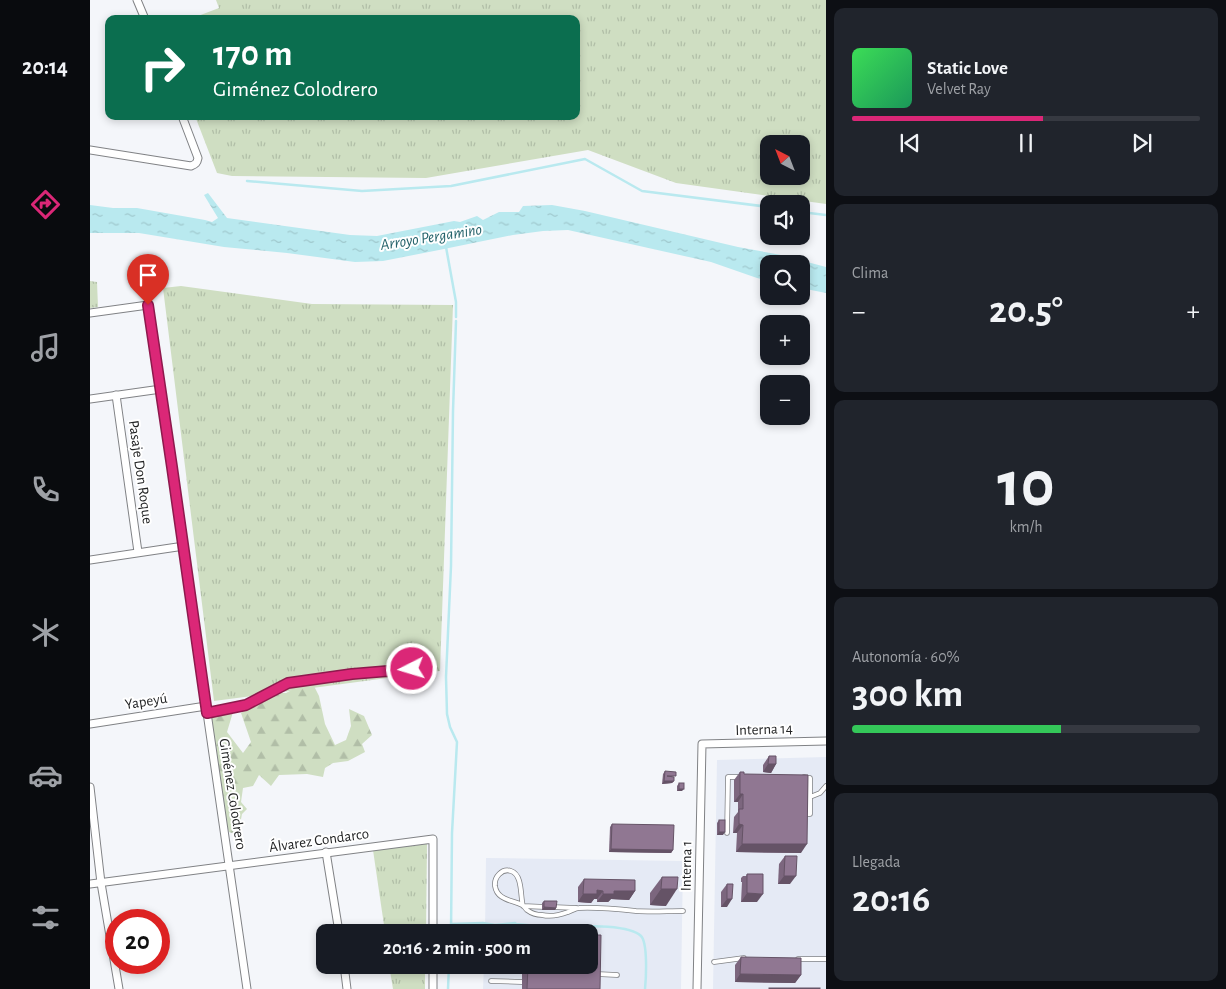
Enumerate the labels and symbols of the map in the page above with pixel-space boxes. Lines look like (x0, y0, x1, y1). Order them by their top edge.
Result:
north arrow (760, 135, 810, 185)
water label: Arroyo Pergamino (378, 221, 483, 253)
pin (127, 254, 169, 305)
street label: Pasaje Don Roque (126, 419, 155, 525)
position arrow (385, 642, 437, 694)
street label: Yapeyú (124, 691, 169, 712)
street label: Interna 14 (735, 721, 793, 738)
street label: Giménez Colodrero (216, 737, 249, 851)
street label: Álvarez Condarco (268, 824, 370, 855)
street label: Interna 1 (679, 841, 694, 891)
speed limit sign: 20 (105, 909, 170, 974)

